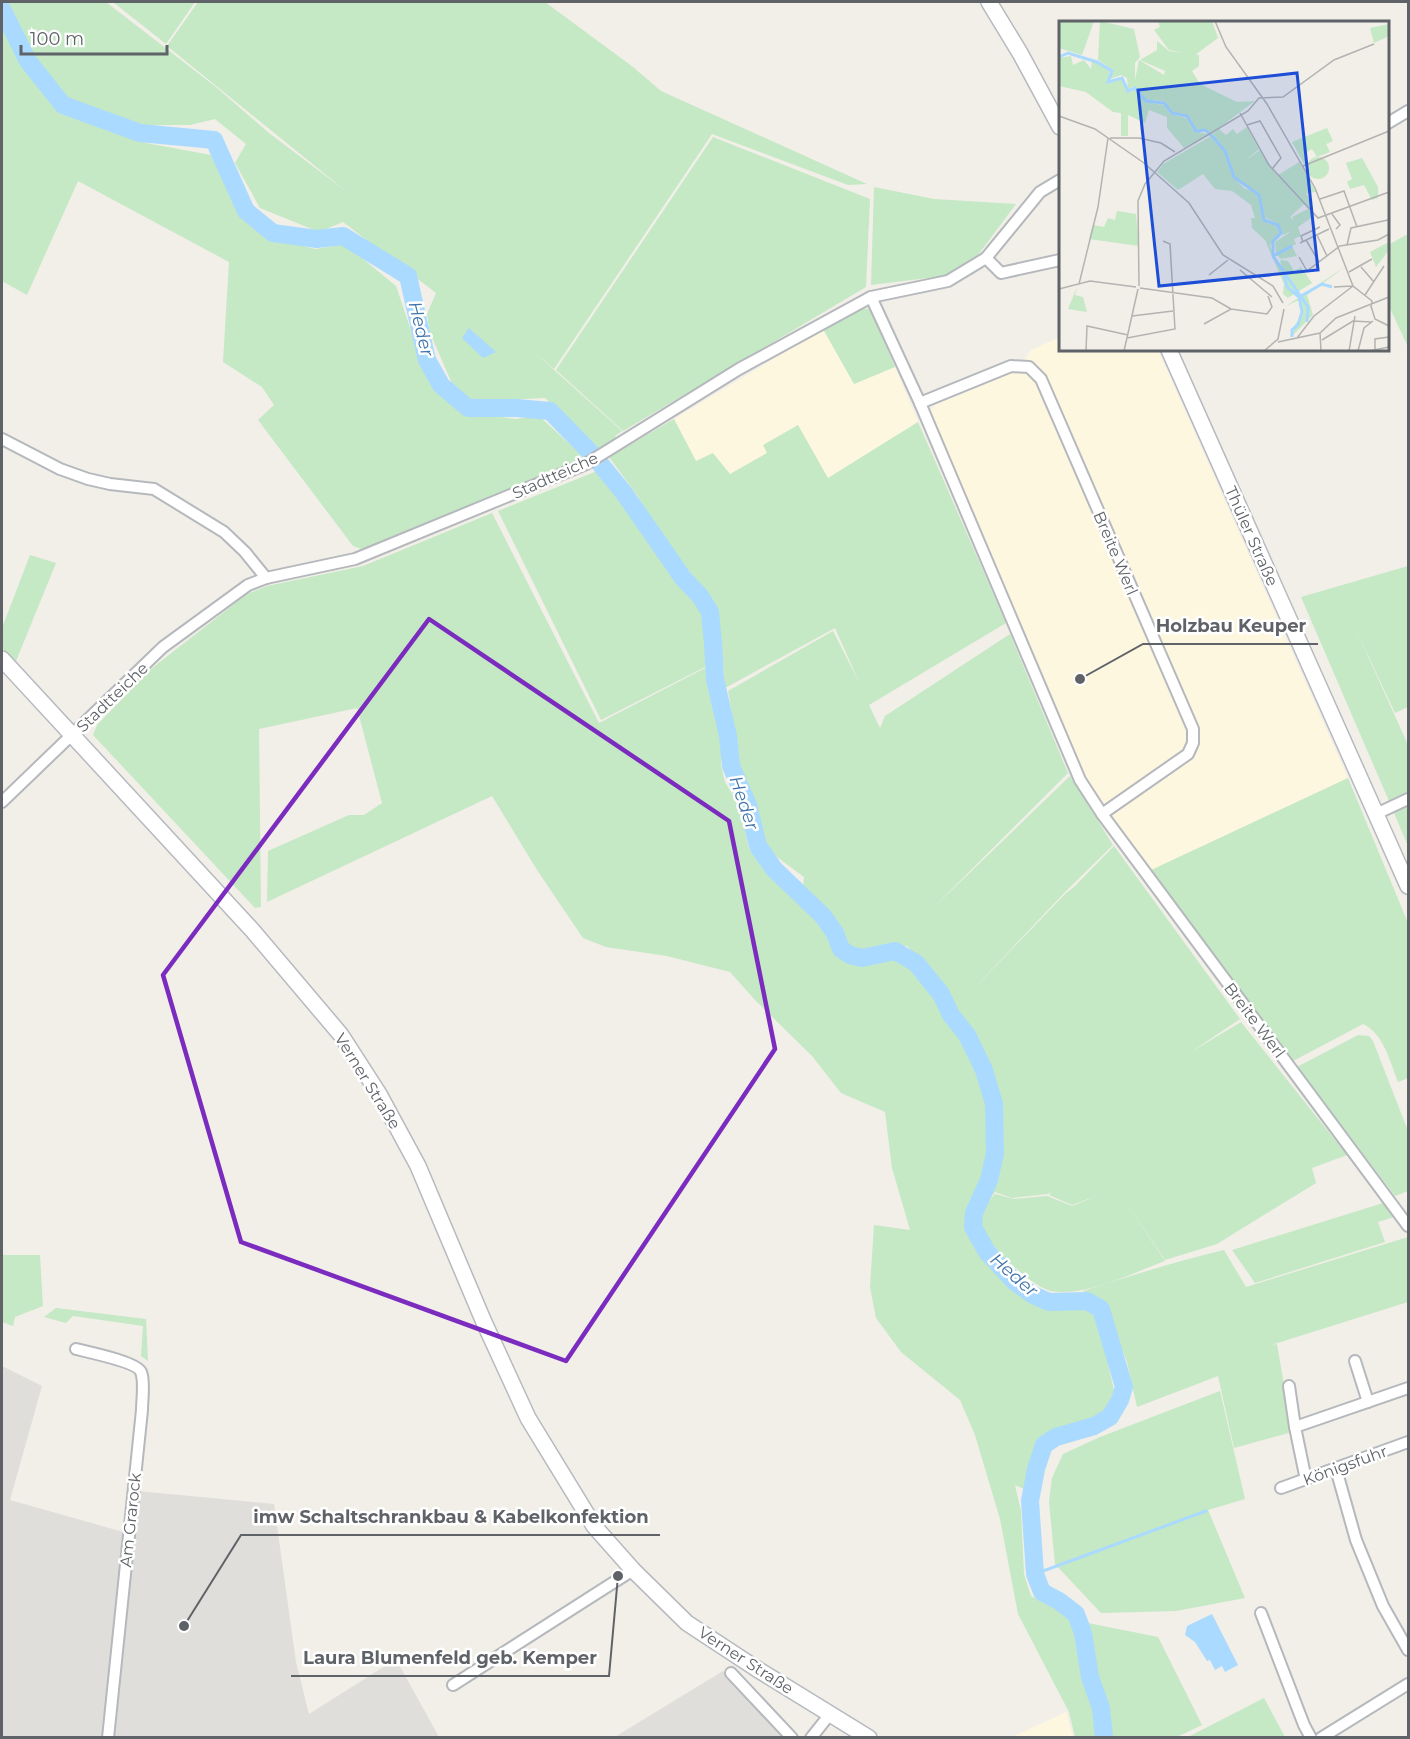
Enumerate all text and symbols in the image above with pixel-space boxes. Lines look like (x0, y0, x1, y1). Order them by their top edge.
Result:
scale bar (21, 18, 166, 56)
inset map (1059, 21, 1389, 351)
text: 100 m (30, 28, 84, 50)
water label: Heder (404, 299, 439, 359)
street label: Stadtteiche (509, 448, 601, 503)
street label: Thüler Straße (1221, 483, 1282, 589)
street label: Breite Werl (1089, 508, 1142, 598)
callout: Holzbau Keuper (1143, 608, 1318, 644)
text: Holzbau Keuper (1156, 615, 1307, 637)
street label: Stadtteiche (73, 659, 152, 736)
water label: Heder (725, 773, 764, 834)
street label: Breite Werl (1220, 979, 1289, 1062)
street label: Verner Straße (331, 1030, 405, 1133)
water label: Heder (986, 1248, 1043, 1302)
street label: Königsfuhr (1300, 1441, 1390, 1490)
street label: Am Grarock (116, 1471, 145, 1568)
callout: imw Schaltschrankbau & Kabelkonfektion (241, 1499, 660, 1535)
text: imw Schaltschrankbau & Kabelkonfektion (253, 1506, 649, 1528)
street label: Verner Straße (695, 1623, 797, 1698)
callout: Laura Blumenfeld geb. Kemper (291, 1640, 609, 1676)
text: Laura Blumenfeld geb. Kemper (303, 1647, 597, 1669)

